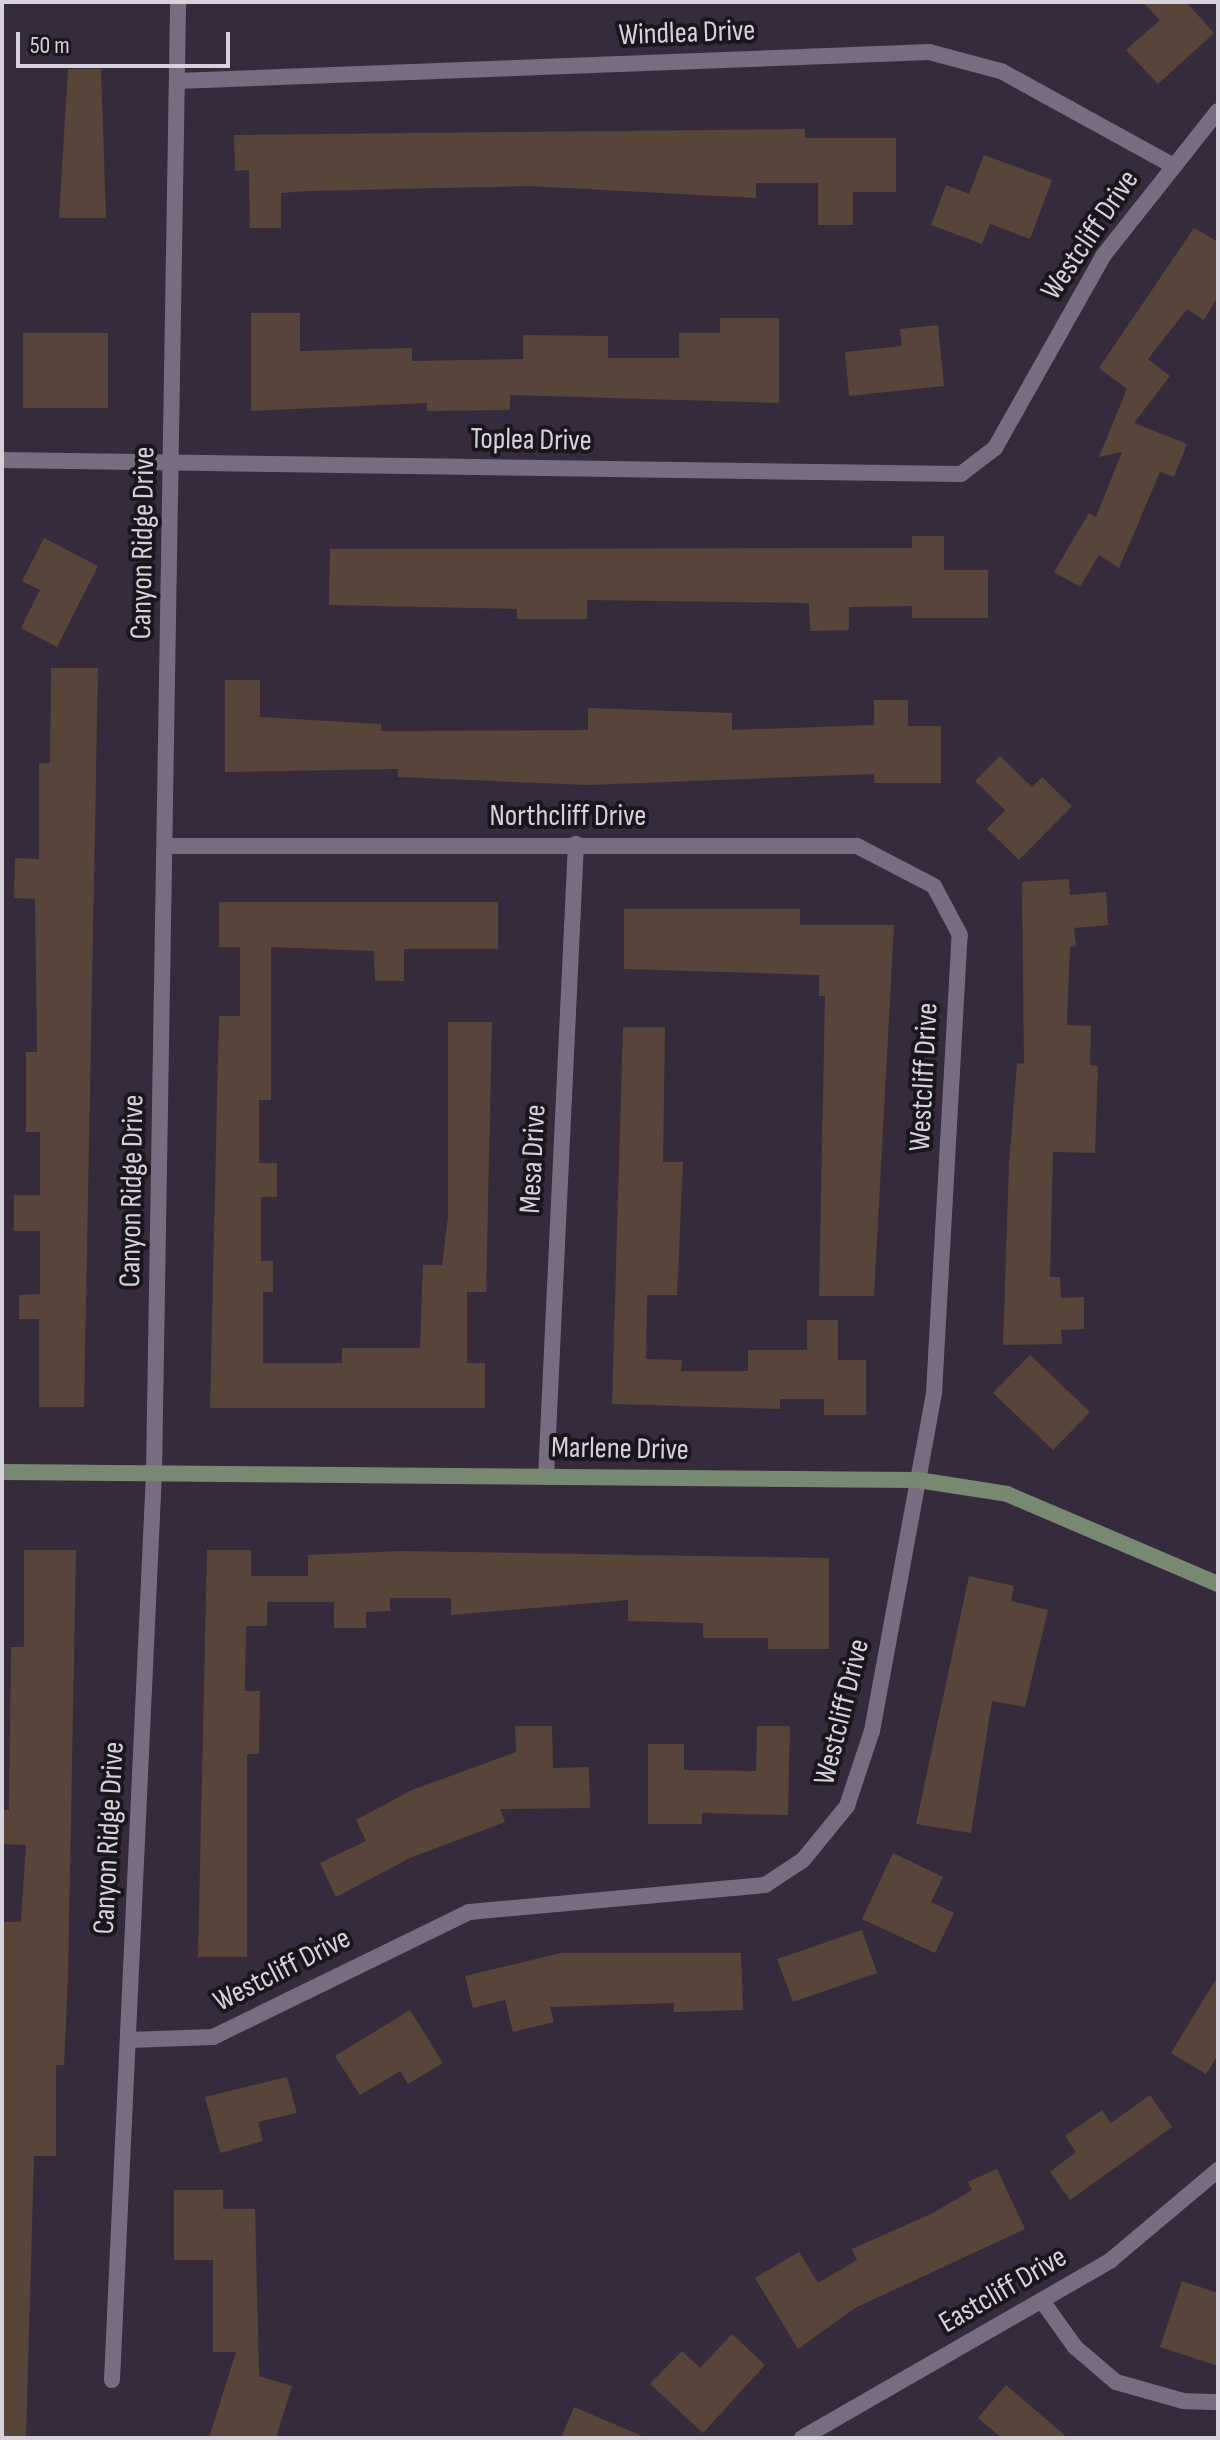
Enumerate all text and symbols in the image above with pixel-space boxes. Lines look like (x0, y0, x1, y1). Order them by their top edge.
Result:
street label: Windlea Drive (618, 13, 756, 53)
scale bar (20, 16, 234, 66)
text: 50 m (30, 31, 70, 60)
street label: Westcliff Drive (1033, 163, 1147, 307)
street label: Toplea Drive (470, 421, 592, 459)
street label: Canyon Ridge Drive (123, 446, 163, 640)
street label: Northcliff Drive (490, 798, 646, 834)
street label: Westcliff Drive (902, 1002, 946, 1152)
street label: Canyon Ridge Drive (112, 1094, 152, 1288)
street label: Mesa Drive (512, 1104, 554, 1214)
street label: Marlene Drive (551, 1430, 689, 1468)
street label: Westcliff Drive (807, 1635, 877, 1789)
street label: Canyon Ridge Drive (86, 1741, 132, 1935)
street label: Westcliff Drive (207, 1920, 357, 2020)
street label: Eastcliff Drive (933, 2239, 1073, 2341)

